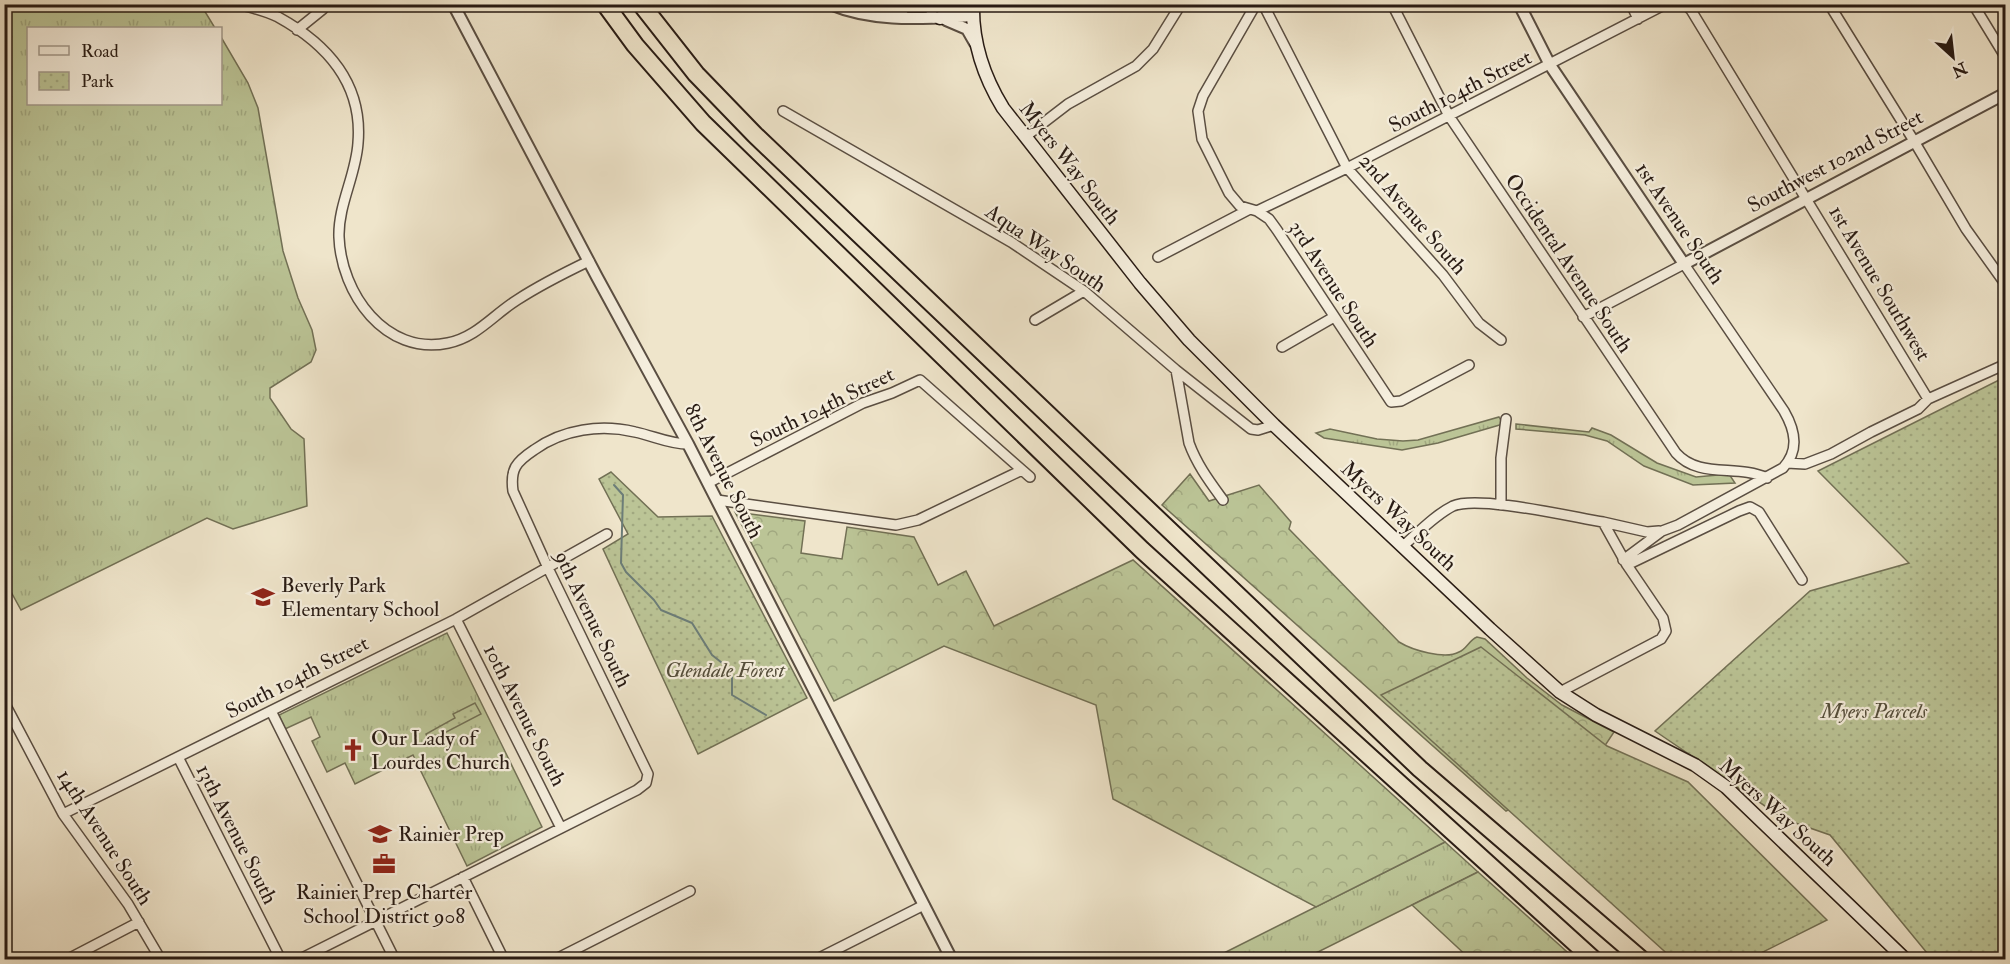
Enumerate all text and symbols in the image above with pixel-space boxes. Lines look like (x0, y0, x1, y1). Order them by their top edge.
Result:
legend (27, 27, 222, 105)
north arrow (1923, 27, 1983, 87)
text: Road (81, 40, 119, 63)
street label: South 104th Street (1384, 44, 1536, 139)
text: N (1948, 57, 1971, 82)
text: Park (81, 70, 114, 93)
street label: Myers Way South (1013, 96, 1126, 230)
street label: Southwest 102nd Street (1743, 104, 1928, 219)
street label: 2nd Avenue South (1353, 148, 1473, 280)
street label: 1st Avenue South (1629, 157, 1730, 290)
street label: Occidental Avenue South (1499, 169, 1639, 358)
street label: Aqua Way South (979, 197, 1111, 299)
street label: 1st Avenue Southwest (1822, 200, 1937, 366)
street label: 3rd Avenue South (1282, 216, 1385, 353)
street label: South 104th Street (746, 361, 899, 454)
street label: 8th Avenue South (678, 399, 769, 543)
street label: Myers Way South (1335, 456, 1462, 577)
street label: 9th Avenue South (547, 545, 637, 692)
place label: Beverly Park Elementary School (281, 572, 440, 623)
school or university icon: Beverly Park Elementary School (250, 584, 276, 610)
street label: South 104th Street (221, 630, 373, 725)
street label: 10th Avenue South (477, 640, 572, 791)
park label: Glendale Forest (665, 657, 786, 684)
park label: Myers Parcels (1819, 698, 1928, 725)
place label: Our Lady of Lourdes Church (371, 725, 510, 776)
church icon: Our Lady of Lourdes Church (340, 737, 366, 763)
street label: Myers Way South (1713, 752, 1842, 872)
street label: 13th Avenue South (190, 760, 283, 909)
street label: 14th Avenue South (51, 764, 159, 910)
school or university icon: Rainier Prep (367, 821, 393, 847)
place label: Rainier Prep (398, 821, 504, 848)
office icon: Rainier Prep Charter School District 908 (371, 851, 397, 877)
place label: Rainier Prep Charter School District 908 (296, 879, 472, 930)

